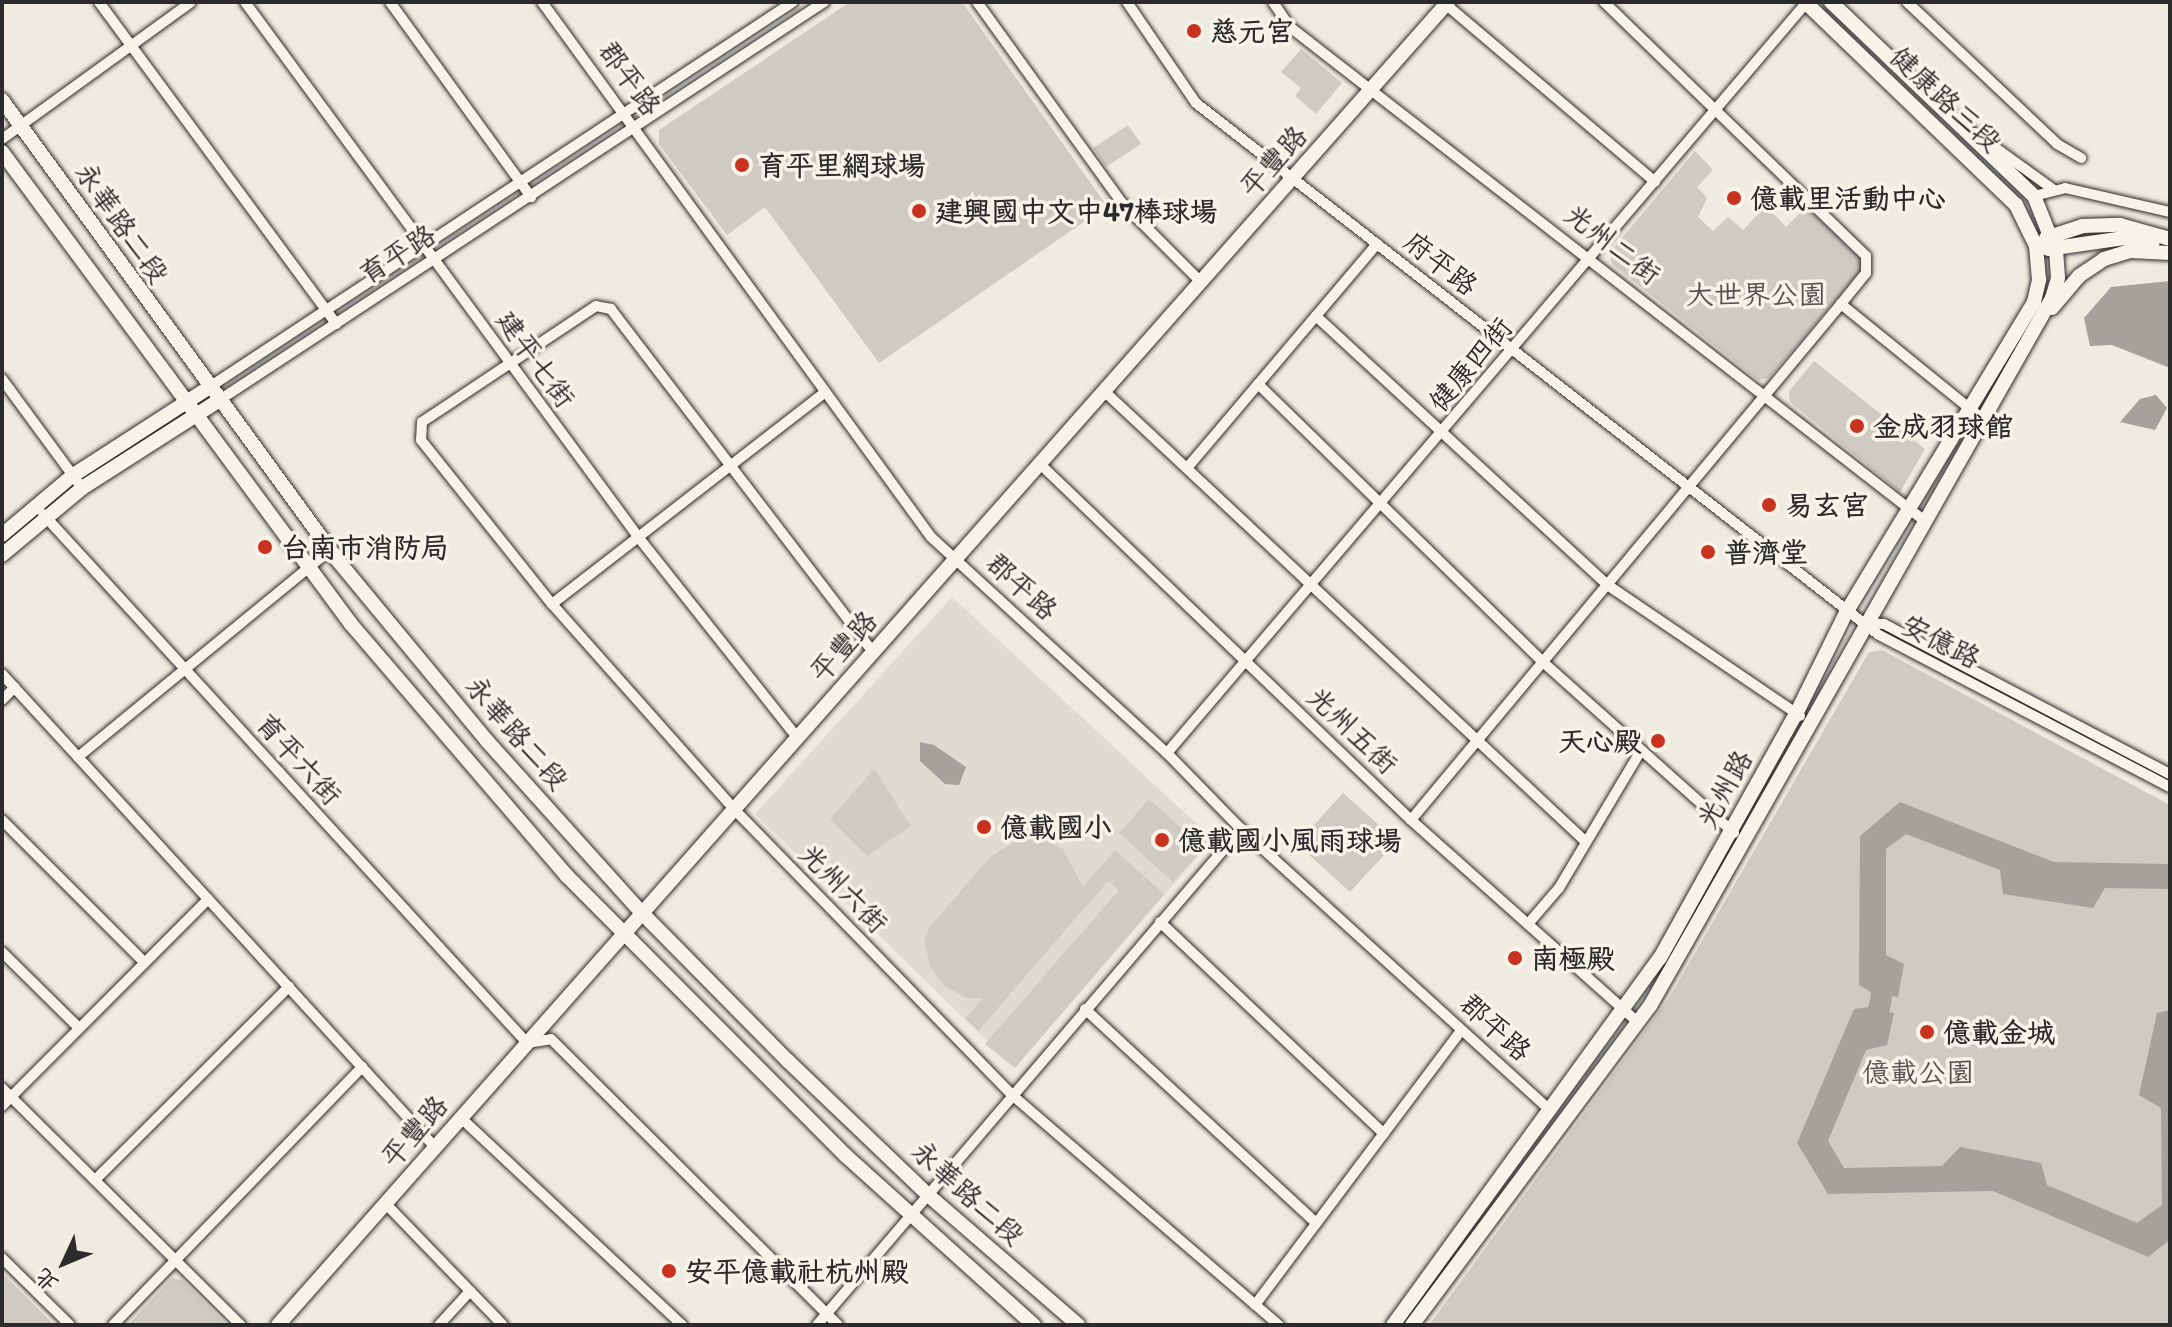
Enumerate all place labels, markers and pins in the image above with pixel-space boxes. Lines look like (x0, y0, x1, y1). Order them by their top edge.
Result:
place label: 慈元宮 (1210, 14, 1294, 48)
marker: 慈元宮 (1185, 22, 1203, 40)
place label: 育平里網球場 (758, 148, 926, 182)
marker: 育平里網球場 (733, 156, 751, 174)
place label: 億載里活動中心 (1750, 181, 1946, 215)
marker: 億載里活動中心 (1725, 189, 1743, 207)
place label: 建興國中文中47棒球場 (935, 194, 1218, 228)
marker: 建興國中文中47棒球場 (910, 202, 928, 220)
place label: 金成羽球館 (1873, 409, 2013, 443)
marker: 金成羽球館 (1848, 417, 1866, 435)
place label: 易玄宮 (1785, 488, 1869, 522)
marker: 易玄宮 (1760, 496, 1778, 514)
place label: 台南市消防局 (281, 530, 449, 564)
place label: 普濟堂 (1724, 535, 1808, 569)
marker: 台南市消防局 (256, 538, 274, 556)
marker: 普濟堂 (1699, 543, 1717, 561)
place label: 天心殿 (1558, 724, 1642, 758)
marker: 天心殿 (1649, 732, 1667, 750)
place label: 億載國小 (1000, 810, 1112, 844)
marker: 億載國小 (975, 818, 993, 836)
place label: 億載國小風雨球場 (1178, 823, 1402, 857)
marker: 億載國小風雨球場 (1153, 831, 1171, 849)
place label: 南極殿 (1531, 941, 1615, 975)
marker: 南極殿 (1506, 949, 1524, 967)
place label: 億載金城 (1943, 1015, 2055, 1049)
marker: 億載金城 (1918, 1023, 1936, 1041)
place label: 安平億載社杭州殿 (685, 1254, 909, 1288)
marker: 安平億載社杭州殿 (660, 1262, 678, 1280)

